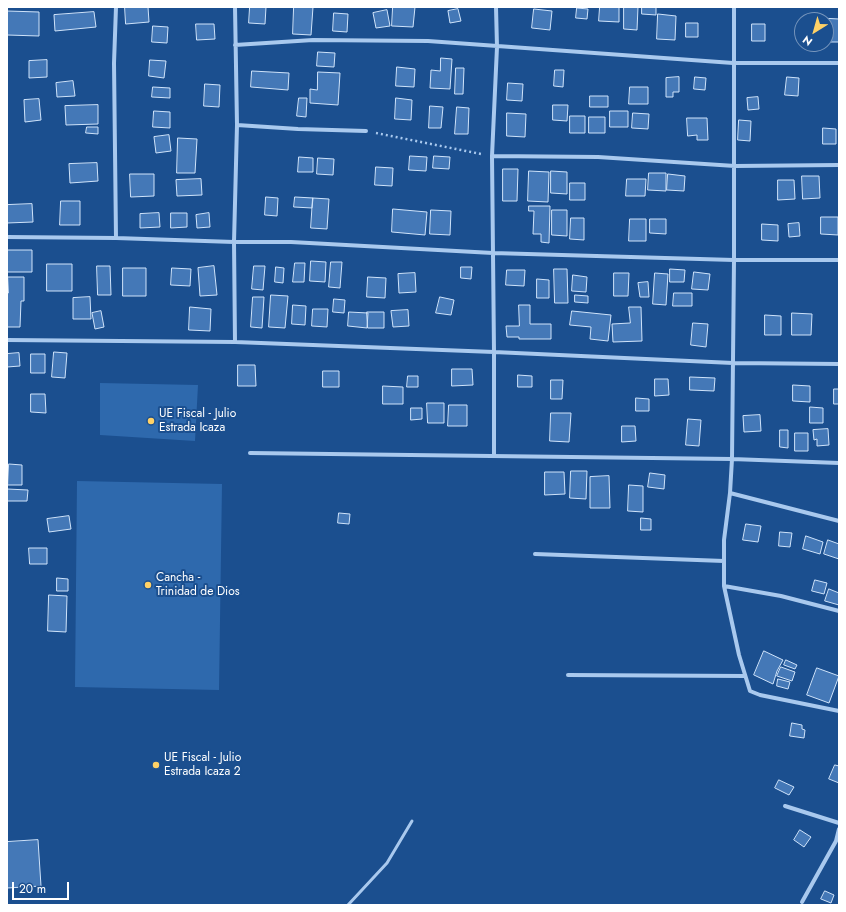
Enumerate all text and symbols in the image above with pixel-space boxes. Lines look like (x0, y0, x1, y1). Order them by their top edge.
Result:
north arrow (794, 12, 834, 52)
text: N (799, 32, 816, 50)
place label: UE Fiscal - Julio Estrada Icaza (159, 407, 236, 435)
marker: UE Fiscal - Julio Estrada Icaza (146, 416, 156, 426)
place label: Cancha - Trinidad de Dios (156, 571, 240, 599)
marker: Cancha - Trinidad de Dios (143, 580, 153, 590)
place label: UE Fiscal - Julio Estrada Icaza 2 (164, 751, 241, 779)
marker: UE Fiscal - Julio Estrada Icaza 2 (151, 760, 161, 770)
scale bar (14, 874, 71, 900)
text: 20 m (19, 880, 46, 898)

